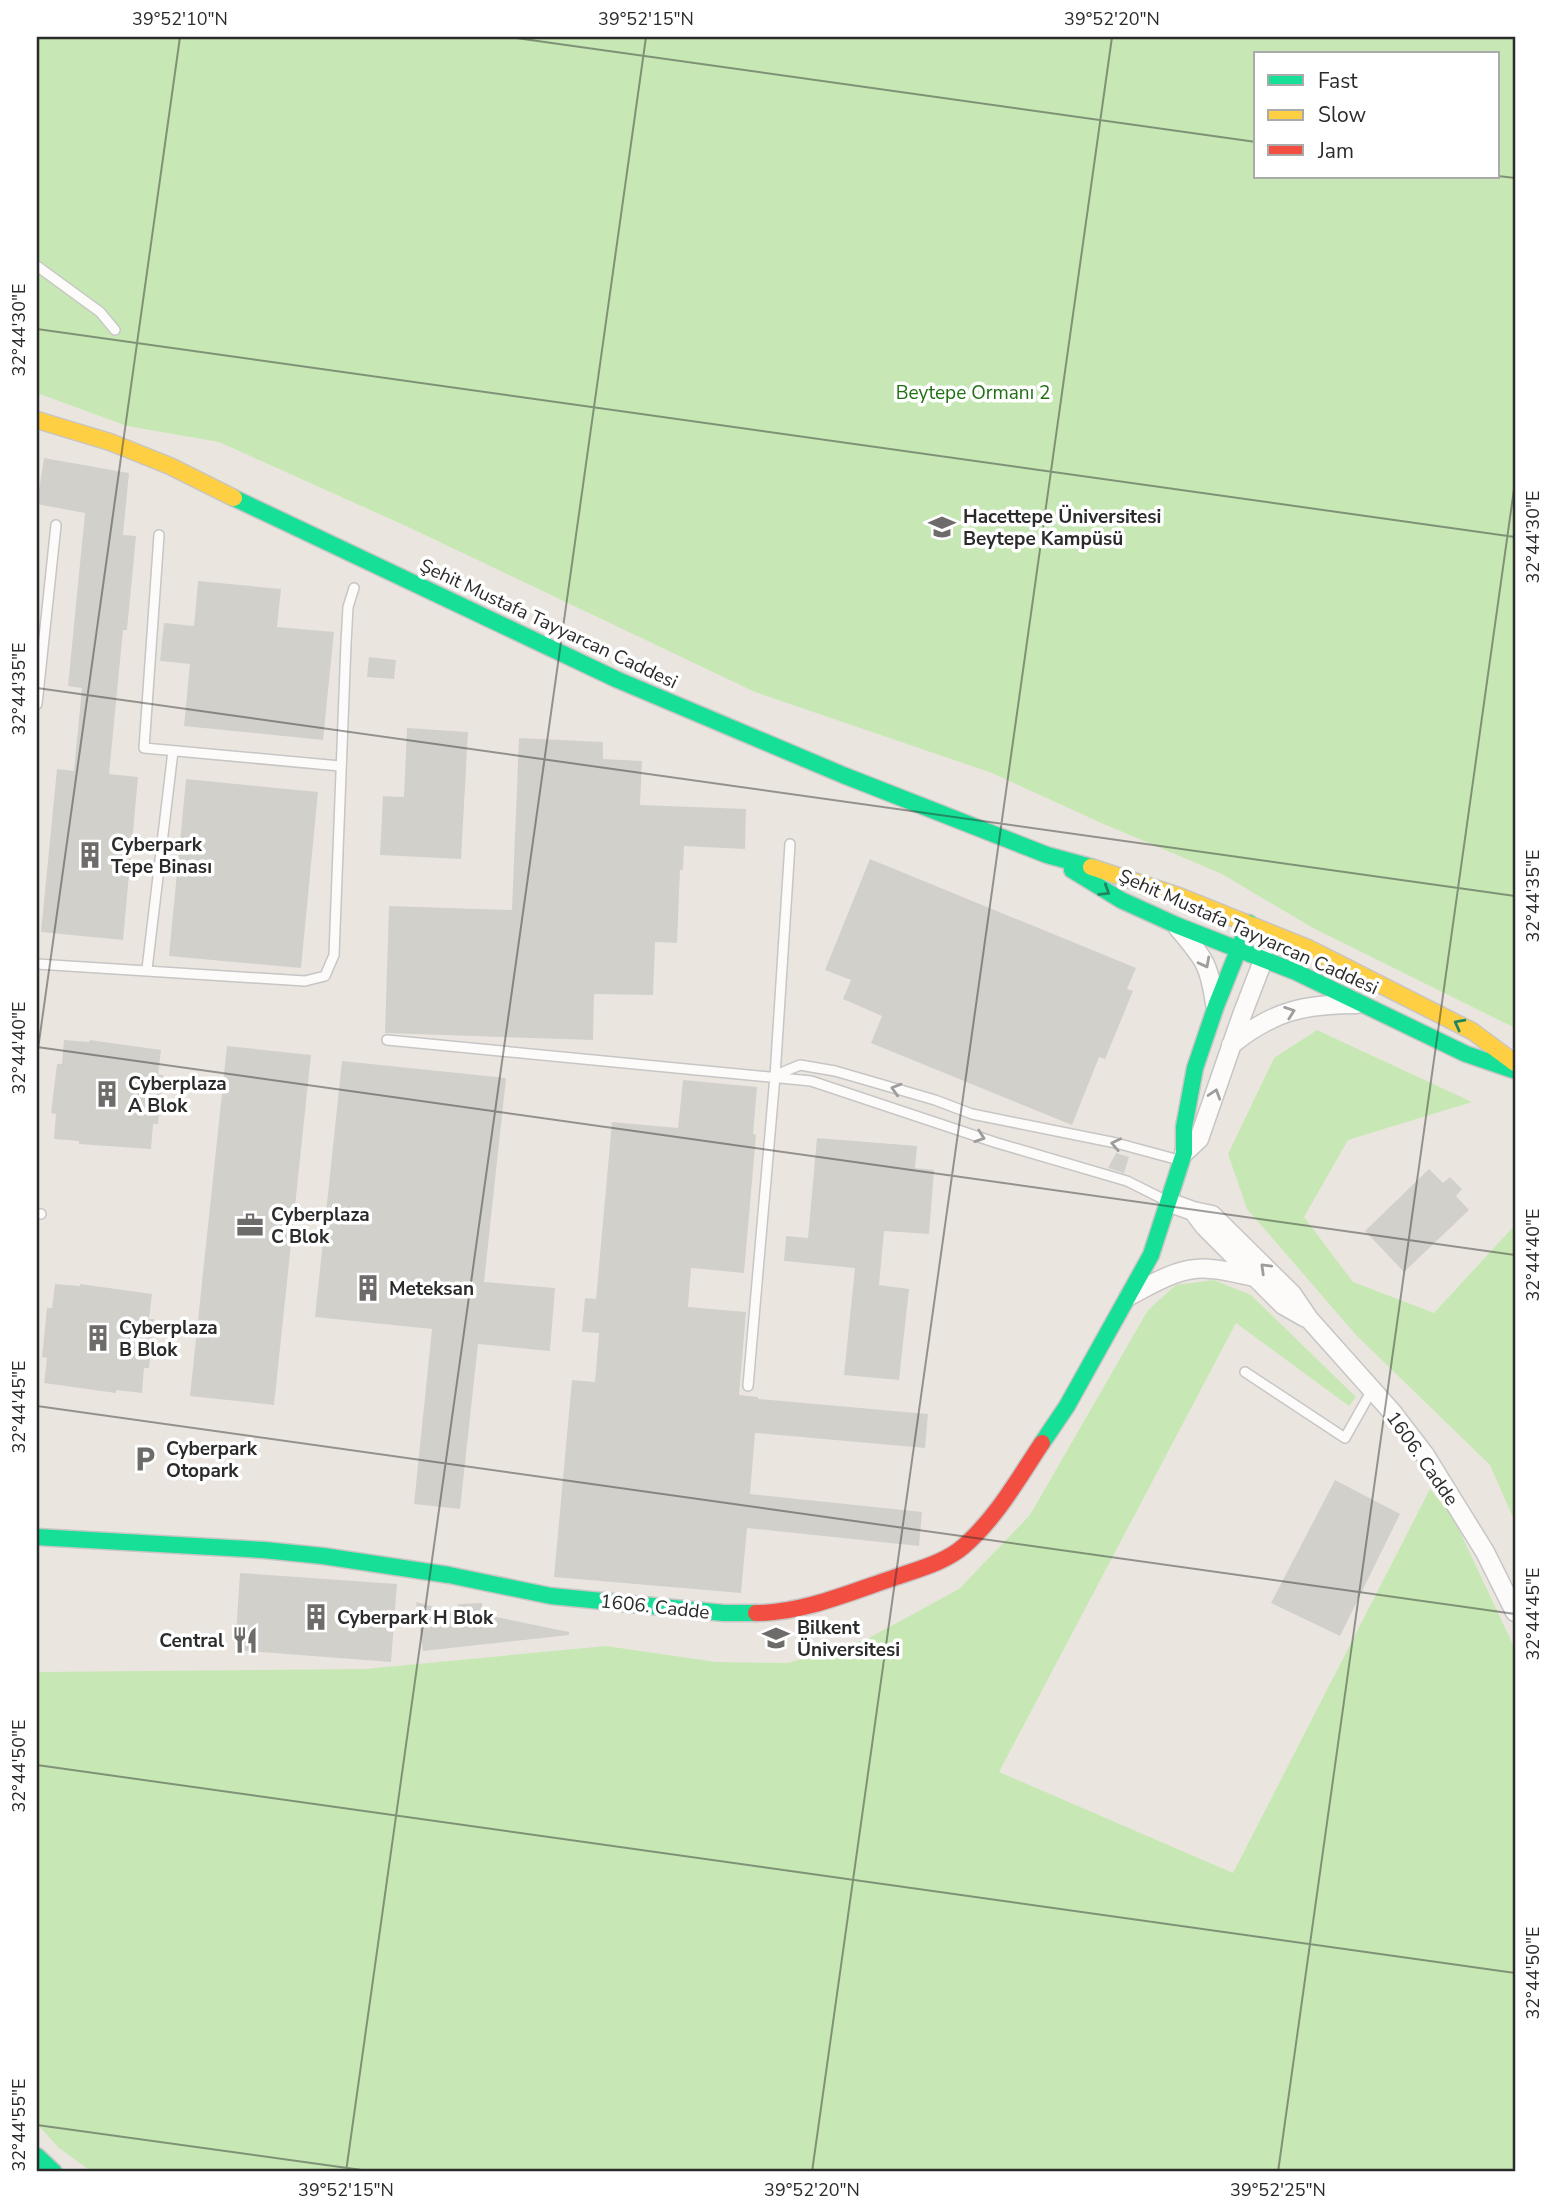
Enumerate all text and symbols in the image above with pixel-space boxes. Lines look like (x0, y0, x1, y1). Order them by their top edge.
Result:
text: 39°52'10"N (132, 7, 228, 31)
text: 39°52'15"N (598, 7, 694, 31)
text: 39°52'20"N (1064, 7, 1160, 31)
legend (1254, 52, 1500, 178)
text: Fast (1318, 67, 1358, 95)
text: Slow (1318, 101, 1367, 129)
text: Jam (1317, 137, 1354, 165)
text: 32°44'30"E (7, 284, 31, 377)
park label: Beytepe Ormanı 2 (896, 380, 1050, 406)
text: 32°44'30"E (1521, 491, 1545, 584)
place label: Hacettepe Üniversitesi Beytepe Kampüsü (963, 504, 1161, 552)
school or university icon: Hacettepe Üniversitesi Beytepe Kampüsü (927, 512, 957, 542)
street label: Şehit Mustafa Tayyarcan Caddesi (415, 553, 682, 695)
text: 32°44'35"E (7, 643, 31, 736)
place label: Cyberpark Tepe Binası (111, 832, 212, 880)
building icon: Cyberpark Tepe Binası (75, 840, 105, 870)
text: 32°44'35"E (1521, 850, 1545, 943)
street label: Şehit Mustafa Tayyarcan Caddesi (1115, 863, 1383, 1001)
one-way arrow (1098, 882, 1111, 895)
one-way arrow (1196, 956, 1210, 969)
text: 32°44'40"E (7, 1002, 31, 1095)
one-way arrow (1283, 1006, 1295, 1020)
one-way arrow (1454, 1019, 1466, 1032)
place label: Cyberplaza A Blok (128, 1071, 227, 1119)
building icon: Cyberplaza A Blok (92, 1079, 122, 1109)
one-way arrow (890, 1082, 902, 1097)
one-way arrow (1207, 1088, 1221, 1100)
one-way arrow (974, 1129, 986, 1143)
one-way arrow (1110, 1137, 1122, 1152)
place label: Cyberplaza C Blok (271, 1202, 370, 1250)
text: 32°44'40"E (1521, 1209, 1545, 1302)
office icon: Cyberplaza C Blok (235, 1210, 265, 1240)
one-way arrow (1261, 1263, 1274, 1276)
building icon: Meteksan (353, 1273, 383, 1303)
place label: Meteksan (389, 1276, 474, 1302)
place label: Cyberplaza B Blok (119, 1315, 218, 1363)
building icon: Cyberplaza B Blok (83, 1323, 113, 1353)
text: 32°44'45"E (7, 1361, 31, 1454)
street label: 1606. Cadde (1380, 1406, 1464, 1511)
place label: Cyberpark Otopark (166, 1436, 258, 1484)
parking icon: Cyberpark Otopark (130, 1444, 160, 1474)
text: 32°44'45"E (1521, 1568, 1545, 1661)
street label: 1606. Cadde (599, 1588, 711, 1626)
building icon: Cyberpark H Blok (301, 1602, 331, 1632)
place label: Cyberpark H Blok (337, 1605, 494, 1631)
place label: Bilkent Üniversitesi (797, 1615, 900, 1663)
school or university icon: Bilkent Üniversitesi (761, 1623, 791, 1653)
restaurant icon: Central (230, 1625, 260, 1655)
place label: Central (159, 1628, 224, 1654)
text: 32°44'50"E (7, 1720, 31, 1813)
text: 32°44'50"E (1521, 1927, 1545, 2020)
text: 32°44'55"E (7, 2079, 31, 2172)
text: 39°52'15"N (298, 2178, 394, 2202)
text: 39°52'20"N (764, 2178, 860, 2202)
text: 39°52'25"N (1230, 2178, 1326, 2202)

